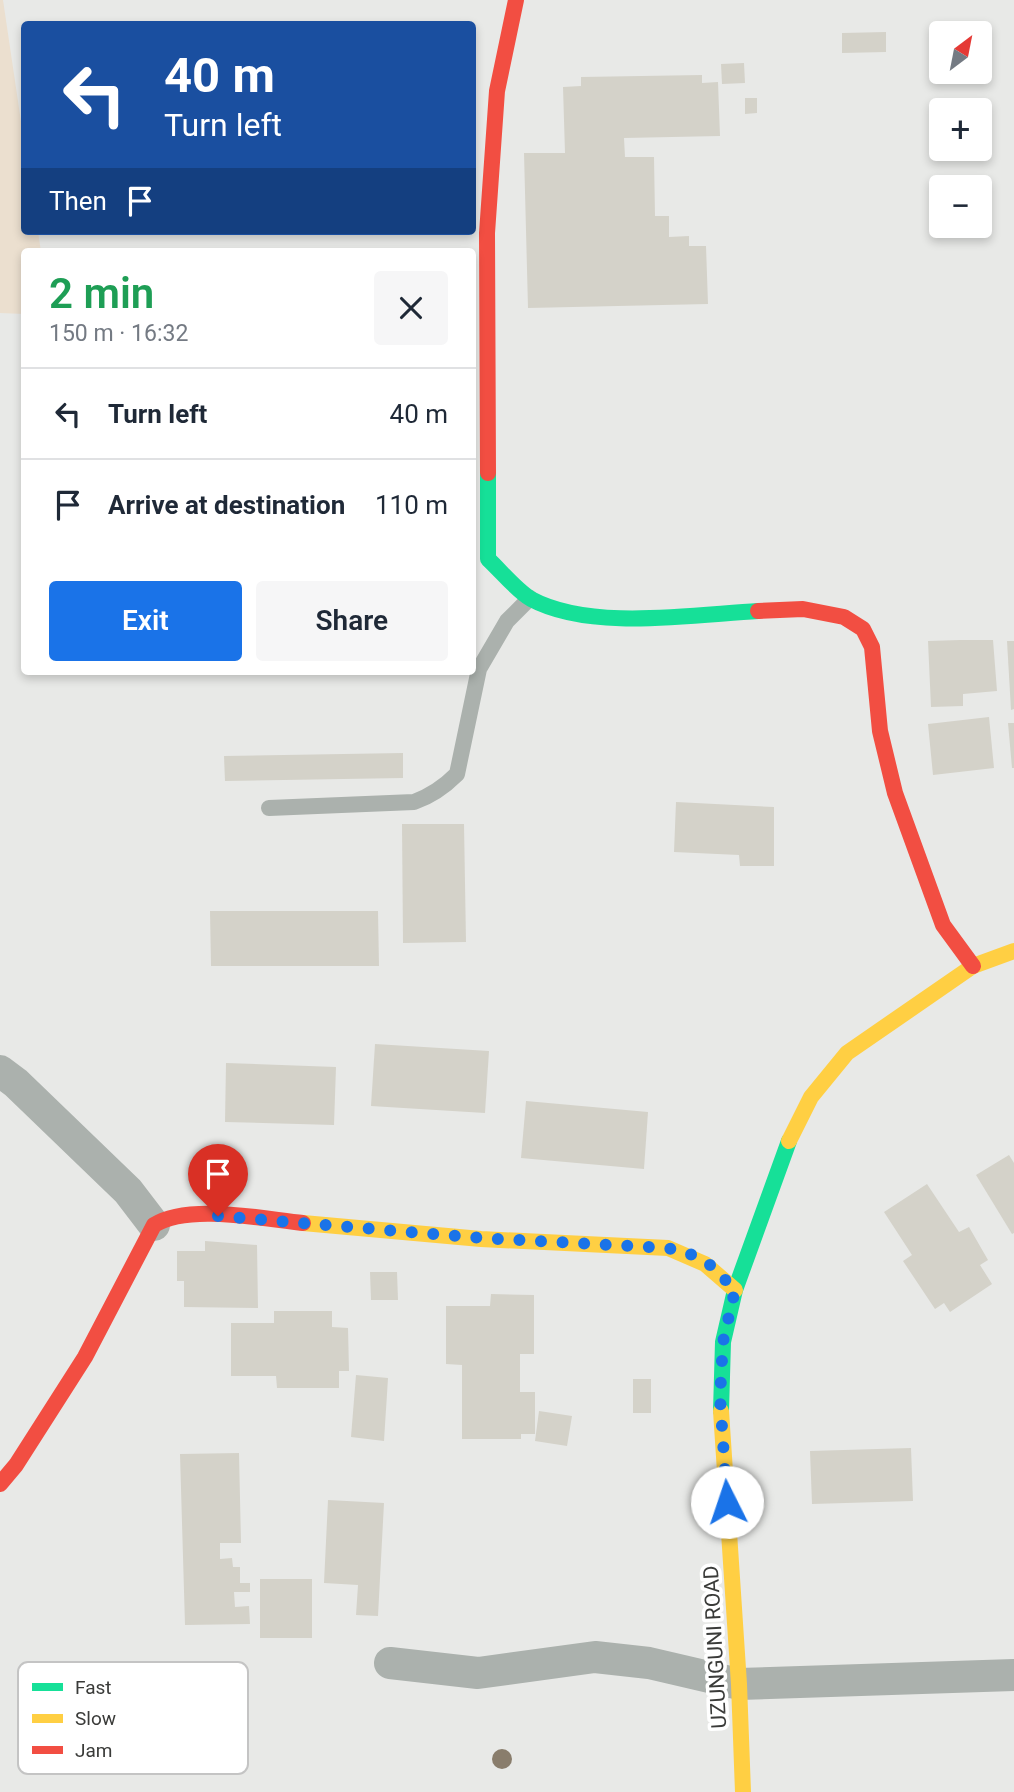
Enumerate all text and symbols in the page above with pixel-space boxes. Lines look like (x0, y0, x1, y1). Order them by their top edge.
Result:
north arrow (929, 21, 992, 84)
map controls (929, 21, 992, 238)
text: 40 m (164, 47, 275, 104)
icon: left (49, 49, 140, 140)
button: + (929, 98, 992, 161)
text: Turn left (164, 106, 282, 144)
button: − (929, 175, 992, 238)
icon: arrive (121, 182, 159, 220)
text: Then (49, 186, 107, 216)
text: 2 min (49, 269, 154, 318)
button: close (374, 271, 448, 345)
text: 150 m · 16:32 (49, 320, 188, 347)
icon: left (49, 395, 87, 433)
text: Turn left (108, 399, 207, 429)
text: 40 m (390, 399, 448, 429)
icon: arrive (49, 486, 87, 524)
text: Arrive at destination (108, 490, 345, 520)
text: 110 m (375, 490, 448, 520)
button: Exit (49, 581, 242, 661)
button: Share (256, 581, 448, 661)
pin (188, 1144, 248, 1216)
icon: arrive (199, 1155, 237, 1193)
position arrow (690, 1465, 764, 1539)
street label: UZUNGUNI ROAD (699, 1565, 731, 1729)
legend (18, 1662, 248, 1774)
text: Fast (75, 1676, 112, 1699)
text: Slow (75, 1707, 116, 1730)
text: Jam (75, 1739, 112, 1762)

